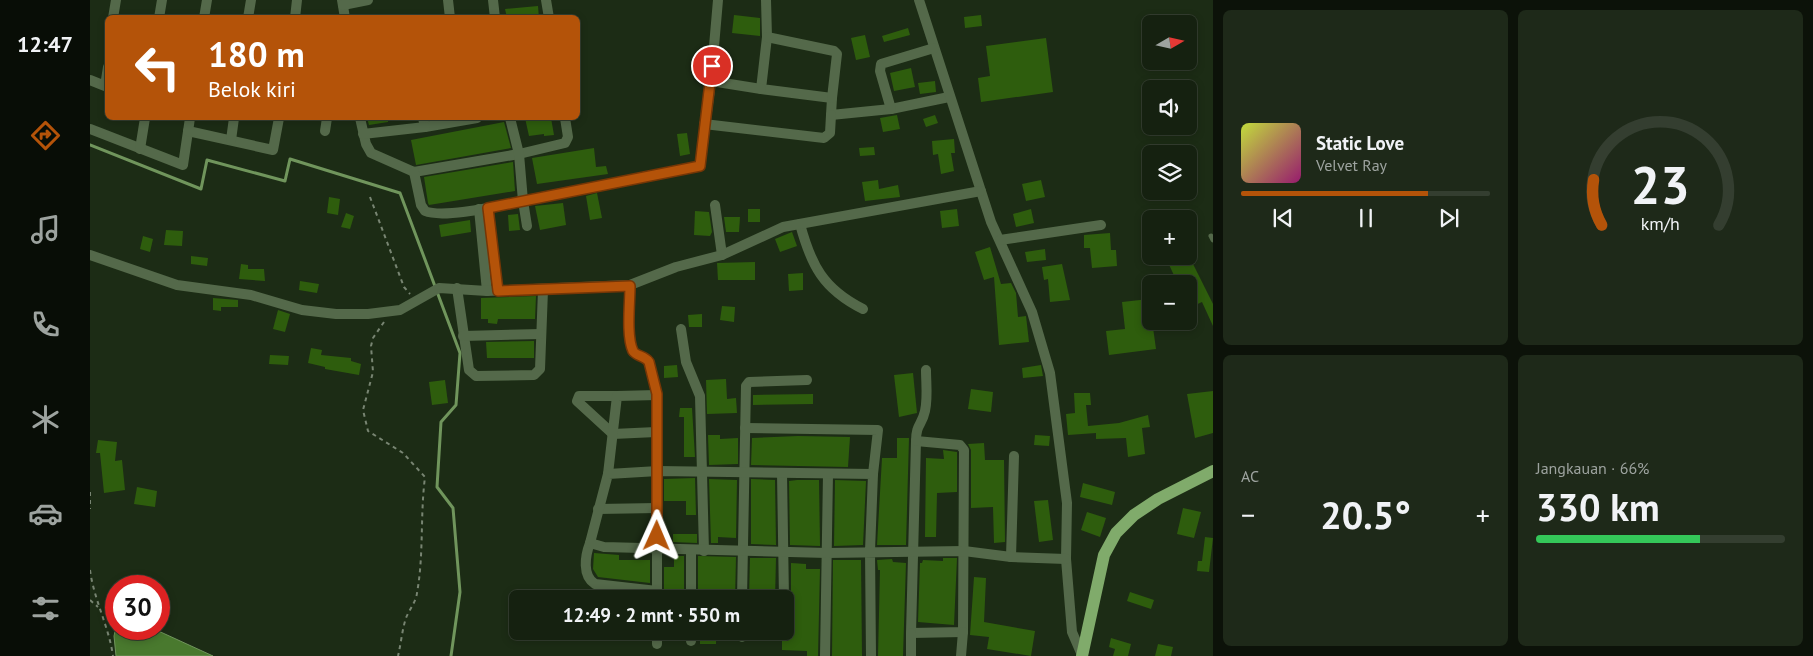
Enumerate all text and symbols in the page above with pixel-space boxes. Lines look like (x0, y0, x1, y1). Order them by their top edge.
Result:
north arrow (1142, 15, 1198, 70)
map controls (1142, 15, 1197, 330)
text: 12:47 (17, 30, 73, 58)
text: 180 m (208, 31, 305, 77)
icon: left (125, 35, 190, 100)
pin (691, 45, 733, 87)
icon: arrive (698, 52, 726, 80)
text: Belok kiri (208, 75, 296, 103)
button: sound (1142, 80, 1197, 135)
icon: directions (28, 118, 63, 153)
text: Static Love (1316, 131, 1404, 155)
button: layers (1142, 145, 1197, 200)
text: 23 (1631, 151, 1690, 218)
text: Velvet Ray (1316, 155, 1387, 175)
icon: previous (1269, 204, 1297, 232)
icon: pause (1352, 204, 1380, 232)
icon: next (1435, 204, 1463, 232)
button: + (1142, 210, 1197, 265)
icon: music (28, 212, 63, 247)
text: km/h (1641, 212, 1680, 235)
button: − (1142, 275, 1197, 330)
icon: phone (28, 307, 63, 342)
icon: climate (28, 402, 63, 437)
text: Jangkauan · 66% (1536, 458, 1649, 478)
text: AC (1241, 466, 1259, 486)
text: 330 km (1536, 482, 1660, 531)
text: 20.5° (1320, 490, 1411, 539)
icon: car (28, 496, 63, 531)
text: − (1241, 496, 1255, 533)
text: + (1476, 496, 1490, 533)
position arrow (630, 509, 682, 561)
speed limit sign: 30 (105, 575, 170, 640)
icon: filters (28, 591, 63, 626)
text: 12:49 · 2 mnt · 550 m (563, 603, 740, 627)

